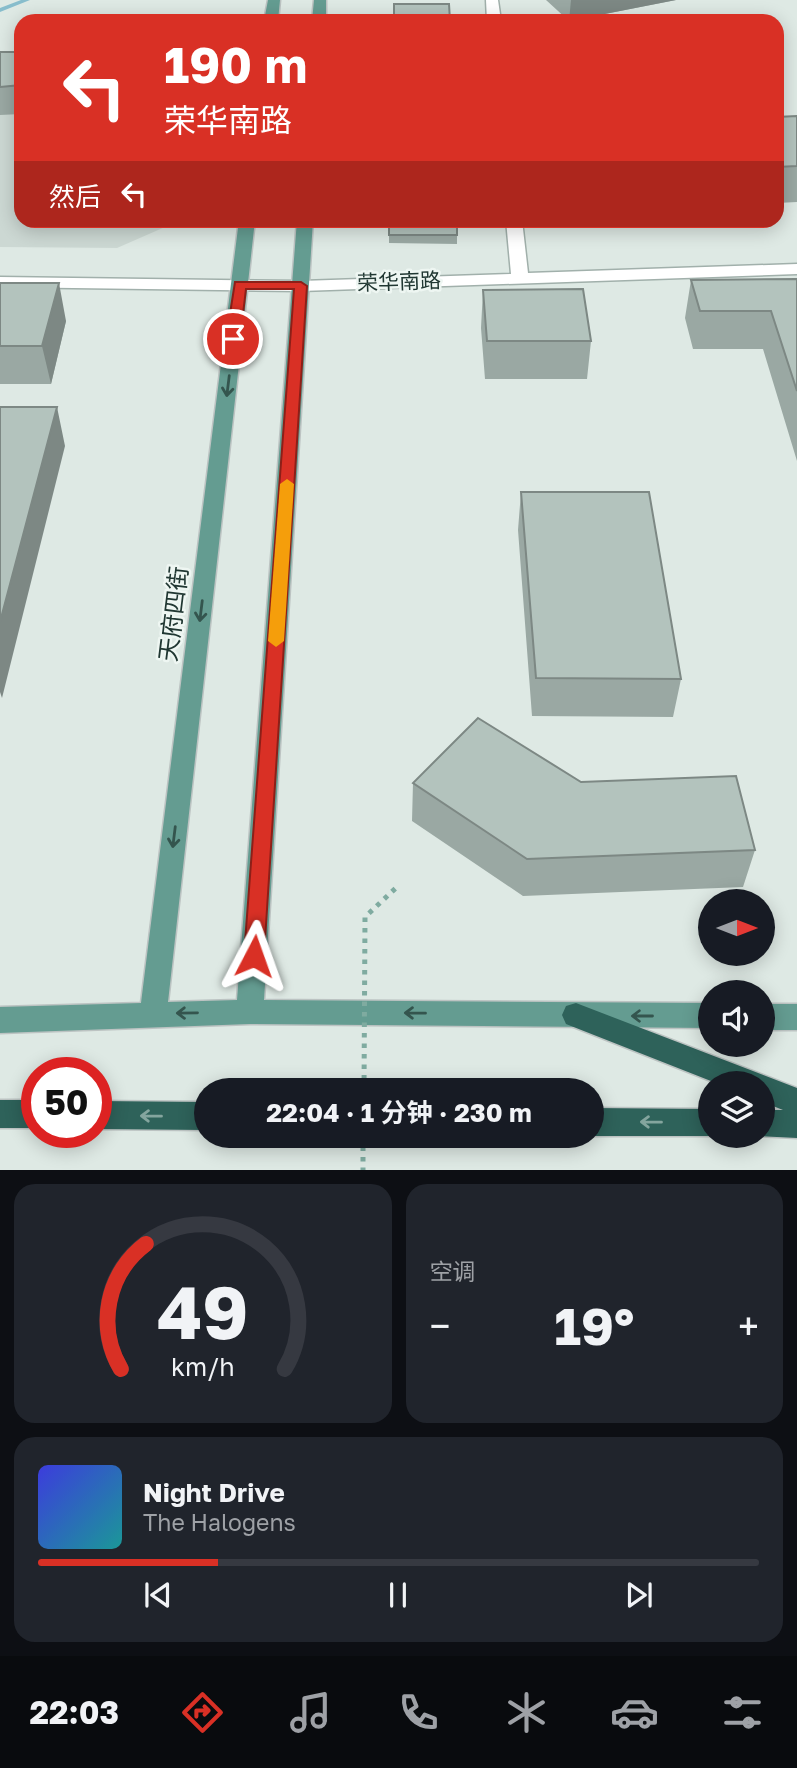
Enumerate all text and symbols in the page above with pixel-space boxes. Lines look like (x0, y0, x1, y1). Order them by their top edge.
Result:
text: 190 m (164, 35, 307, 94)
icon: left (49, 42, 140, 133)
text: 荣华南路 (164, 101, 292, 139)
icon: left (115, 175, 153, 213)
text: 然后 (49, 181, 101, 212)
street label: 荣华南路 (357, 267, 441, 295)
pin (203, 309, 263, 369)
icon: arrive (214, 320, 252, 358)
one-way arrow (221, 374, 234, 396)
street label: 天府四街 (152, 564, 193, 663)
one-way arrow (194, 600, 207, 622)
one-way arrow (167, 826, 180, 848)
north arrow (698, 889, 775, 966)
map controls (698, 889, 775, 1148)
position arrow (217, 919, 291, 993)
button: sound (698, 980, 775, 1057)
one-way arrow (176, 1007, 199, 1020)
one-way arrow (404, 1007, 427, 1020)
one-way arrow (631, 1009, 654, 1023)
speed limit sign: 50 (21, 1057, 112, 1148)
button: layers (698, 1071, 775, 1148)
text: 22:04 · 1 分钟 · 230 m (266, 1097, 532, 1128)
one-way arrow (140, 1109, 163, 1122)
one-way arrow (640, 1116, 663, 1129)
text: 空调 (430, 1257, 476, 1285)
text: 49 (157, 1269, 249, 1356)
text: 19° (554, 1294, 634, 1356)
text: − (430, 1303, 450, 1348)
text: + (738, 1303, 759, 1348)
text: km/h (171, 1351, 235, 1382)
text: Night Drive (143, 1477, 285, 1508)
text: The Halogens (143, 1508, 296, 1536)
icon: previous (139, 1576, 177, 1614)
icon: pause (379, 1576, 417, 1614)
icon: next (620, 1576, 658, 1614)
icon: directions (178, 1688, 227, 1737)
icon: music (286, 1688, 335, 1737)
icon: phone (394, 1688, 443, 1737)
icon: climate (502, 1688, 551, 1737)
icon: car (610, 1688, 659, 1737)
icon: filters (718, 1688, 767, 1737)
text: 22:03 (30, 1693, 119, 1731)

